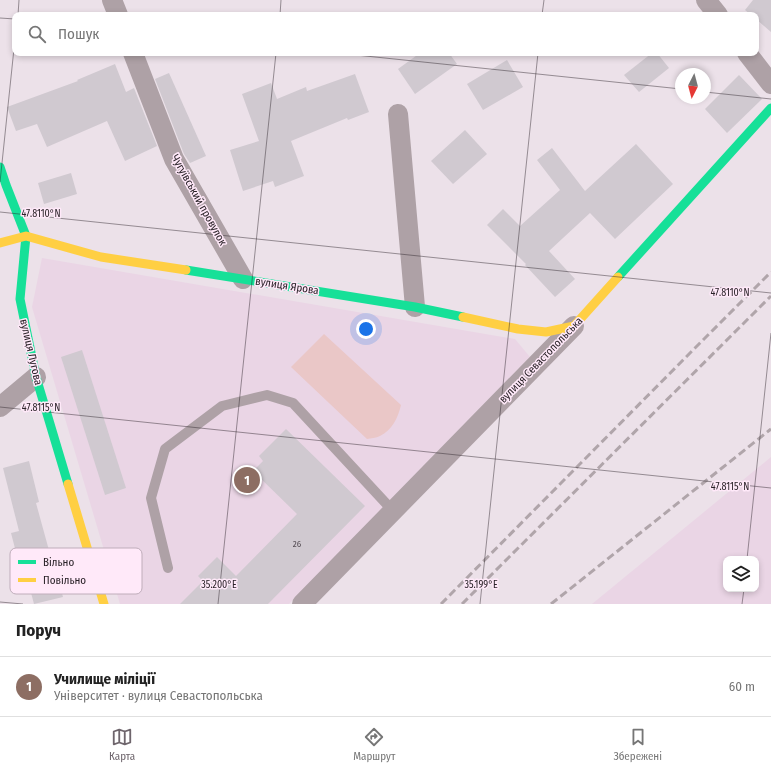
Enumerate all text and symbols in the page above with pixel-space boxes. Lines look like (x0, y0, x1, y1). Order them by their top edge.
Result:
search box (12, 12, 759, 56)
icon: search (26, 23, 48, 45)
text: Пошук (58, 25, 99, 43)
north arrow (675, 68, 711, 104)
street label: Чугуївський провулок (169, 152, 230, 248)
text: 47.8110°N (21, 208, 61, 220)
street label: вулиця Ярова (254, 275, 320, 297)
text: 47.8110°N (710, 287, 750, 299)
street label: вулиця Севастопольська (497, 314, 585, 406)
street label: вулиця Лугова (17, 318, 45, 386)
your location (356, 319, 376, 339)
text: 47.8115°N (22, 402, 60, 414)
pin: 1 (234, 465, 260, 495)
text: 47.8115°N (711, 481, 749, 493)
house number: 26 (293, 539, 302, 549)
legend (10, 548, 142, 594)
text: Вільно (43, 556, 74, 569)
map controls (723, 556, 759, 592)
button: layers (723, 556, 759, 592)
text: Повільно (43, 574, 86, 587)
text: 35.200°E (201, 579, 237, 591)
text: 35.199°E (464, 579, 498, 591)
text: Поруч (16, 620, 61, 641)
text: Училище міліції (54, 670, 155, 688)
text: 1 (26, 679, 32, 694)
text: 60 m (729, 679, 755, 694)
text: Університет · вулиця Севастопольська (54, 688, 263, 703)
tab: Карта (109, 726, 135, 763)
tab: Маршрут (353, 726, 395, 763)
tab: Збережені (613, 726, 662, 763)

